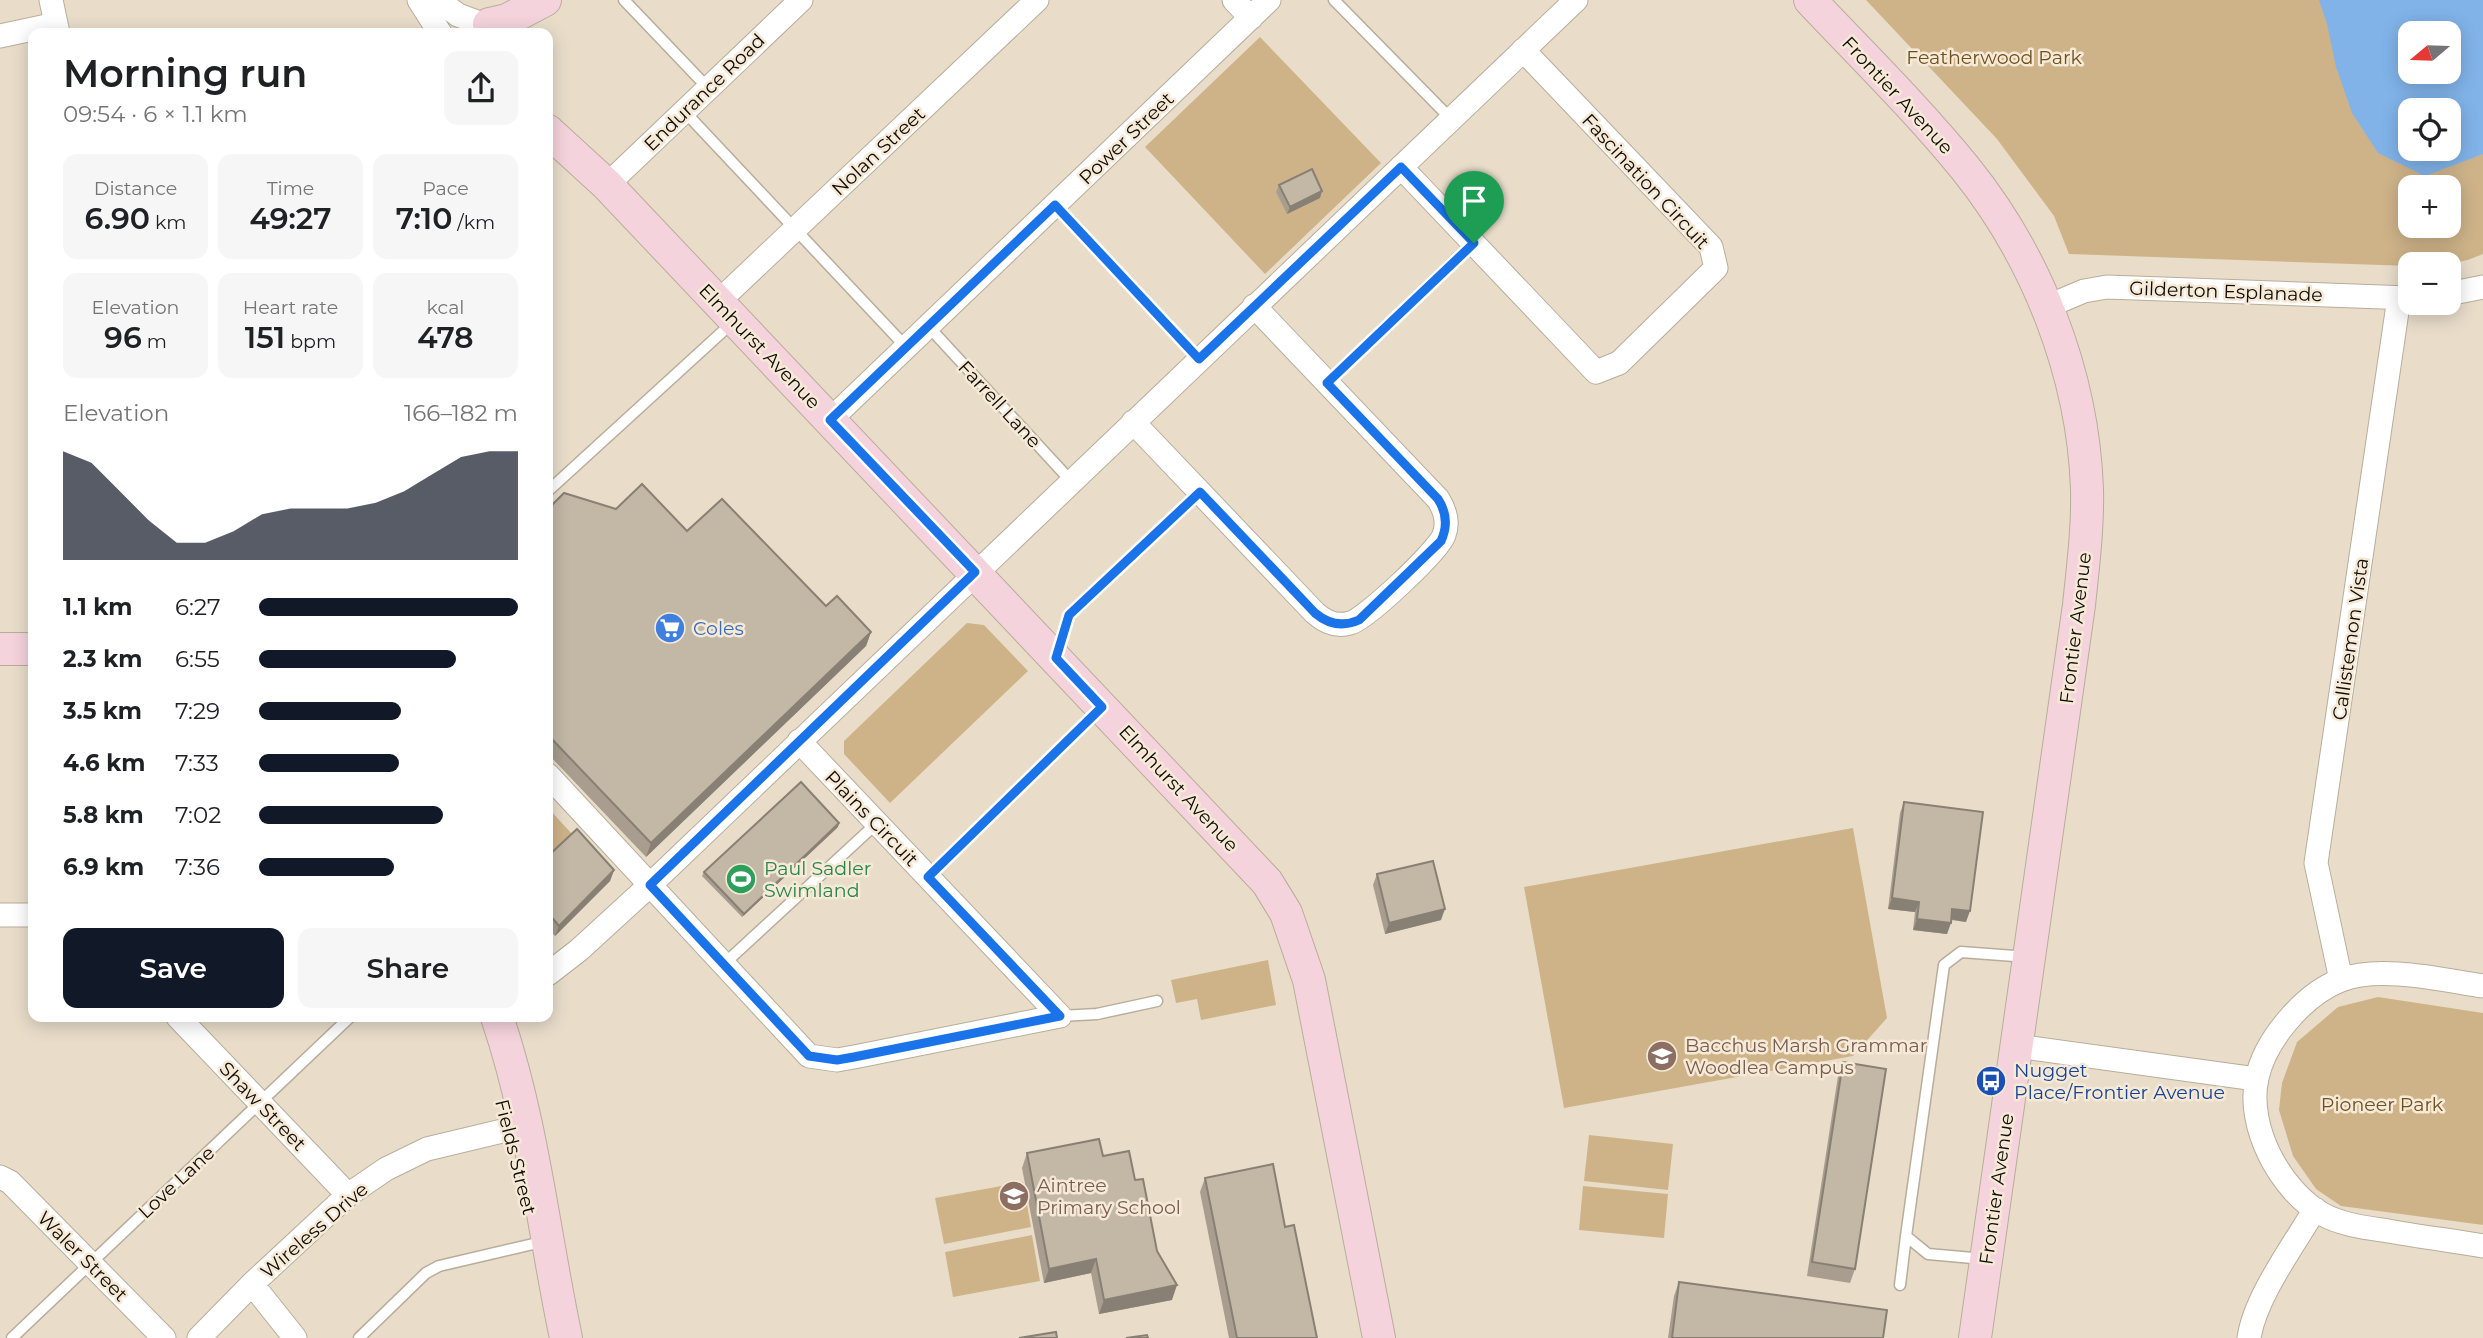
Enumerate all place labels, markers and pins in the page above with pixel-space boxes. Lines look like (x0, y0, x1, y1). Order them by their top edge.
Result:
pin (1444, 171, 1504, 243)
supermarket icon: Coles (653, 611, 687, 645)
place label: Coles (693, 617, 744, 640)
place label: Paul Sadler Swimland (764, 857, 871, 902)
sports icon: Paul Sadler Swimland (724, 862, 758, 896)
place label: Bacchus Marsh Grammar Woodlea Campus (1685, 1034, 1927, 1079)
school or university icon: Bacchus Marsh Grammar Woodlea Campus (1645, 1039, 1679, 1073)
place label: Nugget Place/Frontier Avenue (2014, 1059, 2225, 1104)
bus stop icon: Nugget Place/Frontier Avenue (1974, 1064, 2008, 1098)
place label: Aintree Primary School (1037, 1174, 1181, 1219)
school or university icon: Aintree Primary School (997, 1179, 1031, 1213)

